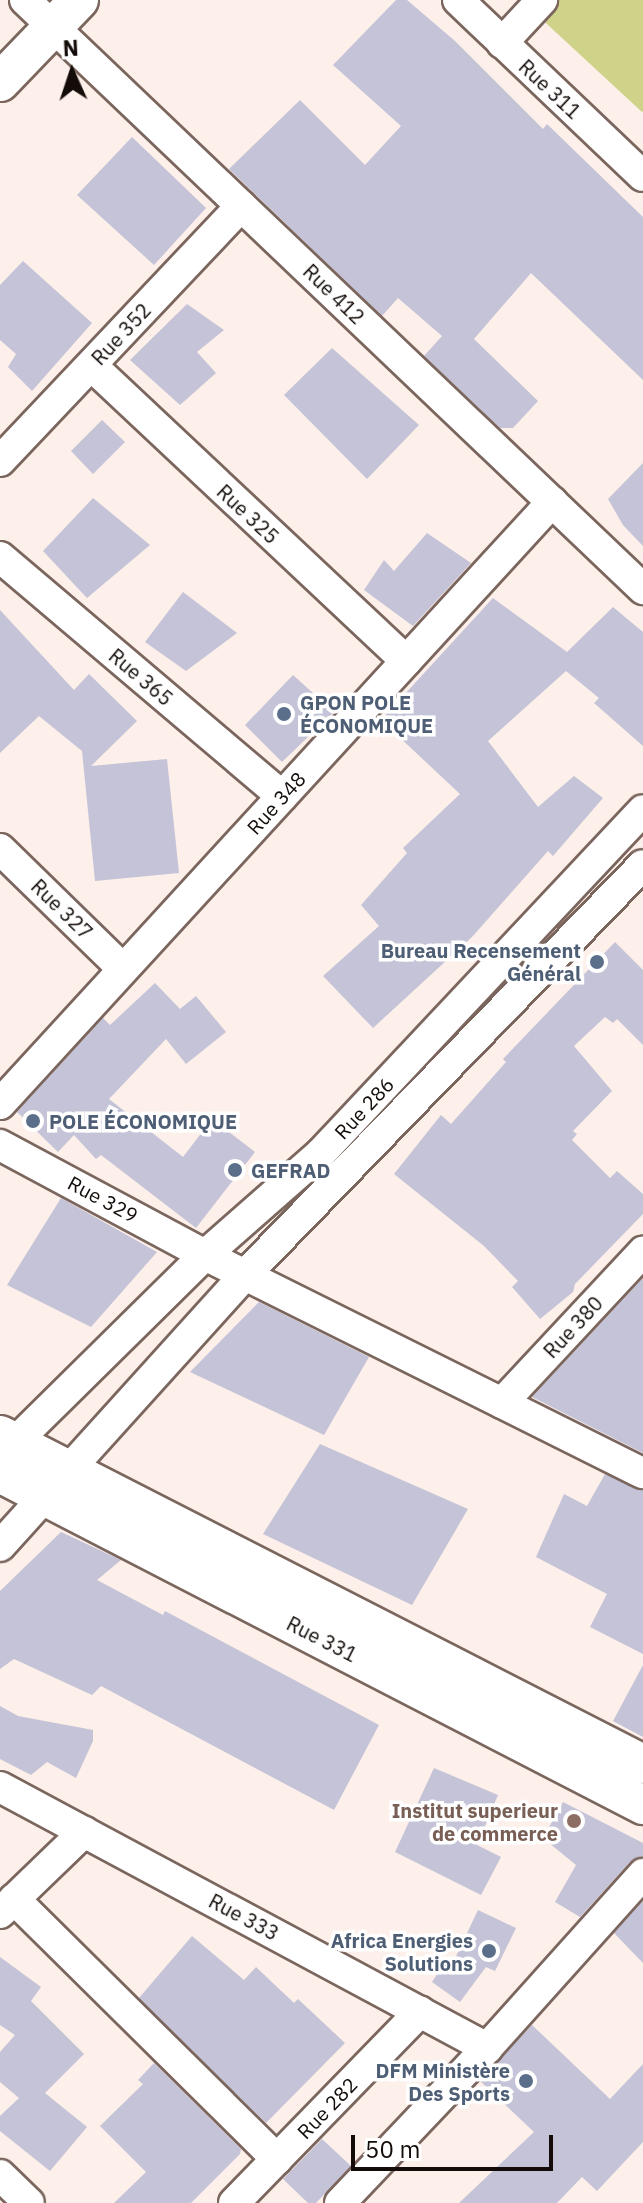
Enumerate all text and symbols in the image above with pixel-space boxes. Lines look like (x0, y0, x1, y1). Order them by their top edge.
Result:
north arrow (32, 32, 112, 112)
text: N (62, 33, 79, 62)
street label: Rue 311 (514, 54, 586, 124)
street label: Rue 412 (298, 259, 370, 329)
street label: Rue 352 (86, 298, 156, 370)
street label: Rue 325 (212, 479, 284, 549)
street label: Rue 365 (104, 643, 178, 711)
place label: GPON POLE ÉCONOMIQUE (300, 690, 433, 737)
marker: GPON POLE ÉCONOMIQUE (275, 705, 293, 723)
street label: Rue 348 (242, 767, 310, 839)
street label: Rue 327 (26, 874, 98, 944)
place label: Bureau Recensement Général (381, 938, 581, 985)
marker: Bureau Recensement Général (588, 953, 606, 971)
street label: Rue 286 (329, 1072, 399, 1144)
place label: POLE ÉCONOMIQUE (49, 1109, 237, 1133)
marker: POLE ÉCONOMIQUE (24, 1112, 42, 1130)
place label: GEFRAD (251, 1158, 330, 1182)
marker: GEFRAD (226, 1161, 244, 1179)
street label: Rue 329 (64, 1171, 142, 1227)
street label: Rue 380 (538, 1291, 608, 1363)
street label: Rue 331 (283, 1611, 361, 1667)
place label: Institut superieur de commerce (392, 1798, 558, 1845)
marker: Institut superieur de commerce (565, 1812, 583, 1830)
street label: Rue 333 (205, 1889, 283, 1945)
place label: Africa Energies Solutions (331, 1928, 473, 1975)
marker: Africa Energies Solutions (480, 1942, 498, 1960)
place label: DFM Ministère Des Sports (376, 2058, 510, 2105)
street label: Rue 282 (292, 2072, 362, 2144)
marker: DFM Ministère Des Sports (517, 2072, 535, 2090)
scale bar (355, 2119, 557, 2169)
text: 50 m (365, 2133, 420, 2165)

